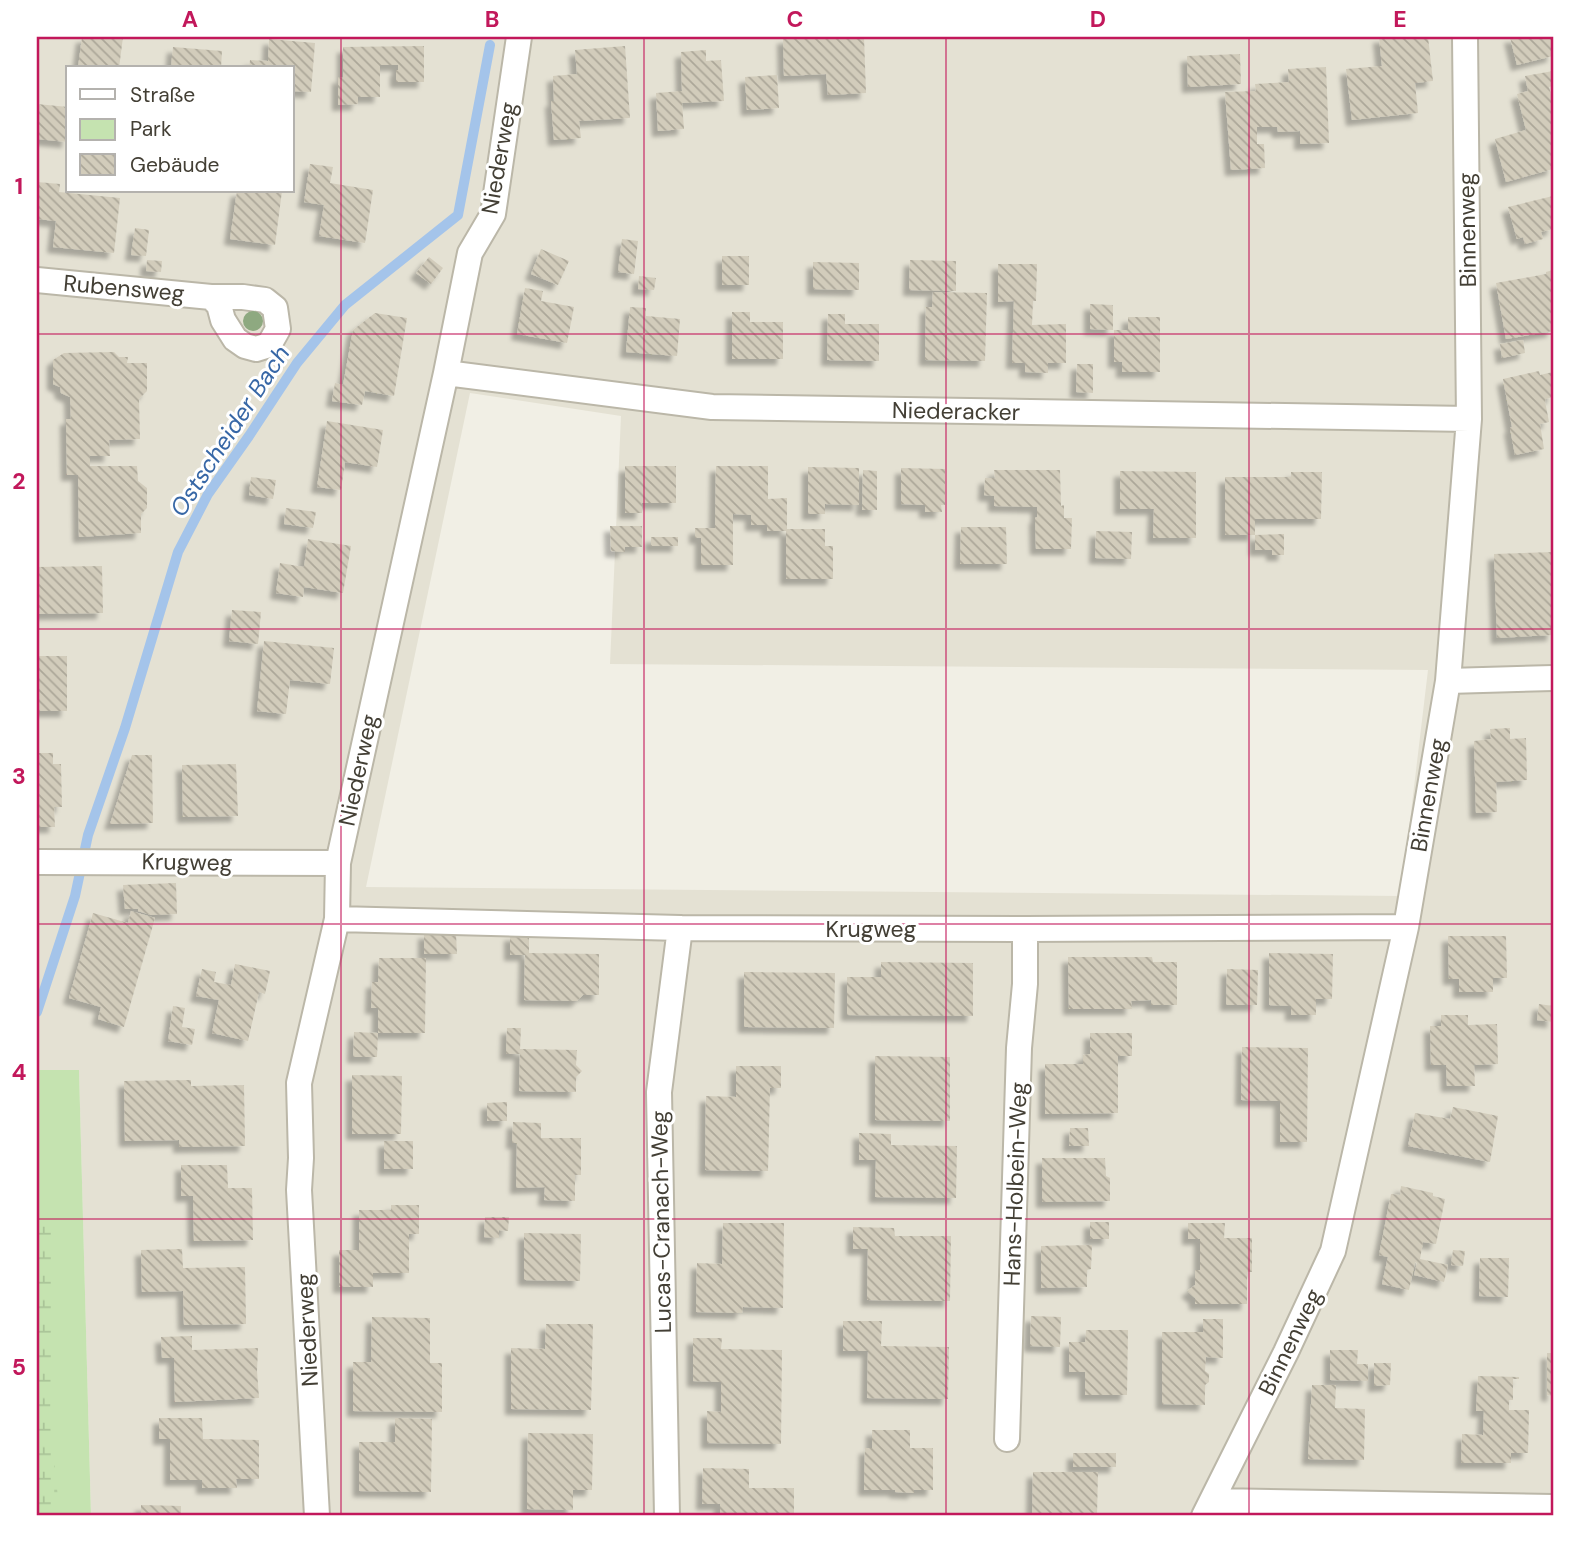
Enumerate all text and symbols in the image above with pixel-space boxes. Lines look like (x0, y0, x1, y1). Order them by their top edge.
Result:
text: A (182, 4, 198, 34)
text: B (485, 4, 499, 34)
text: C (787, 4, 803, 34)
text: D (1090, 4, 1106, 34)
text: E (1393, 4, 1407, 34)
legend (66, 66, 294, 192)
text: Straße (130, 81, 195, 109)
street label: Niederweg (474, 99, 524, 216)
text: Park (130, 115, 172, 143)
text: Gebäude (130, 151, 220, 179)
text: 1 (15, 171, 23, 201)
street label: Binnenweg (1451, 172, 1483, 288)
street label: Rubensweg (62, 268, 186, 308)
water label: Ostscheider Bach (163, 339, 297, 522)
street label: Niederacker (892, 395, 1020, 427)
text: 2 (12, 466, 26, 496)
street label: Niederweg (332, 711, 384, 829)
street label: Binnenweg (1403, 736, 1453, 854)
text: 3 (12, 761, 26, 791)
street label: Krugweg (141, 846, 233, 878)
street label: Krugweg (826, 914, 917, 944)
text: 4 (12, 1057, 27, 1087)
street label: Hans-Holbein-Weg (996, 1081, 1034, 1287)
street label: Lucas-Cranach-Weg (644, 1110, 678, 1334)
street label: Niederweg (289, 1272, 325, 1387)
street label: Binnenweg (1251, 1284, 1329, 1400)
text: 5 (12, 1352, 26, 1382)

